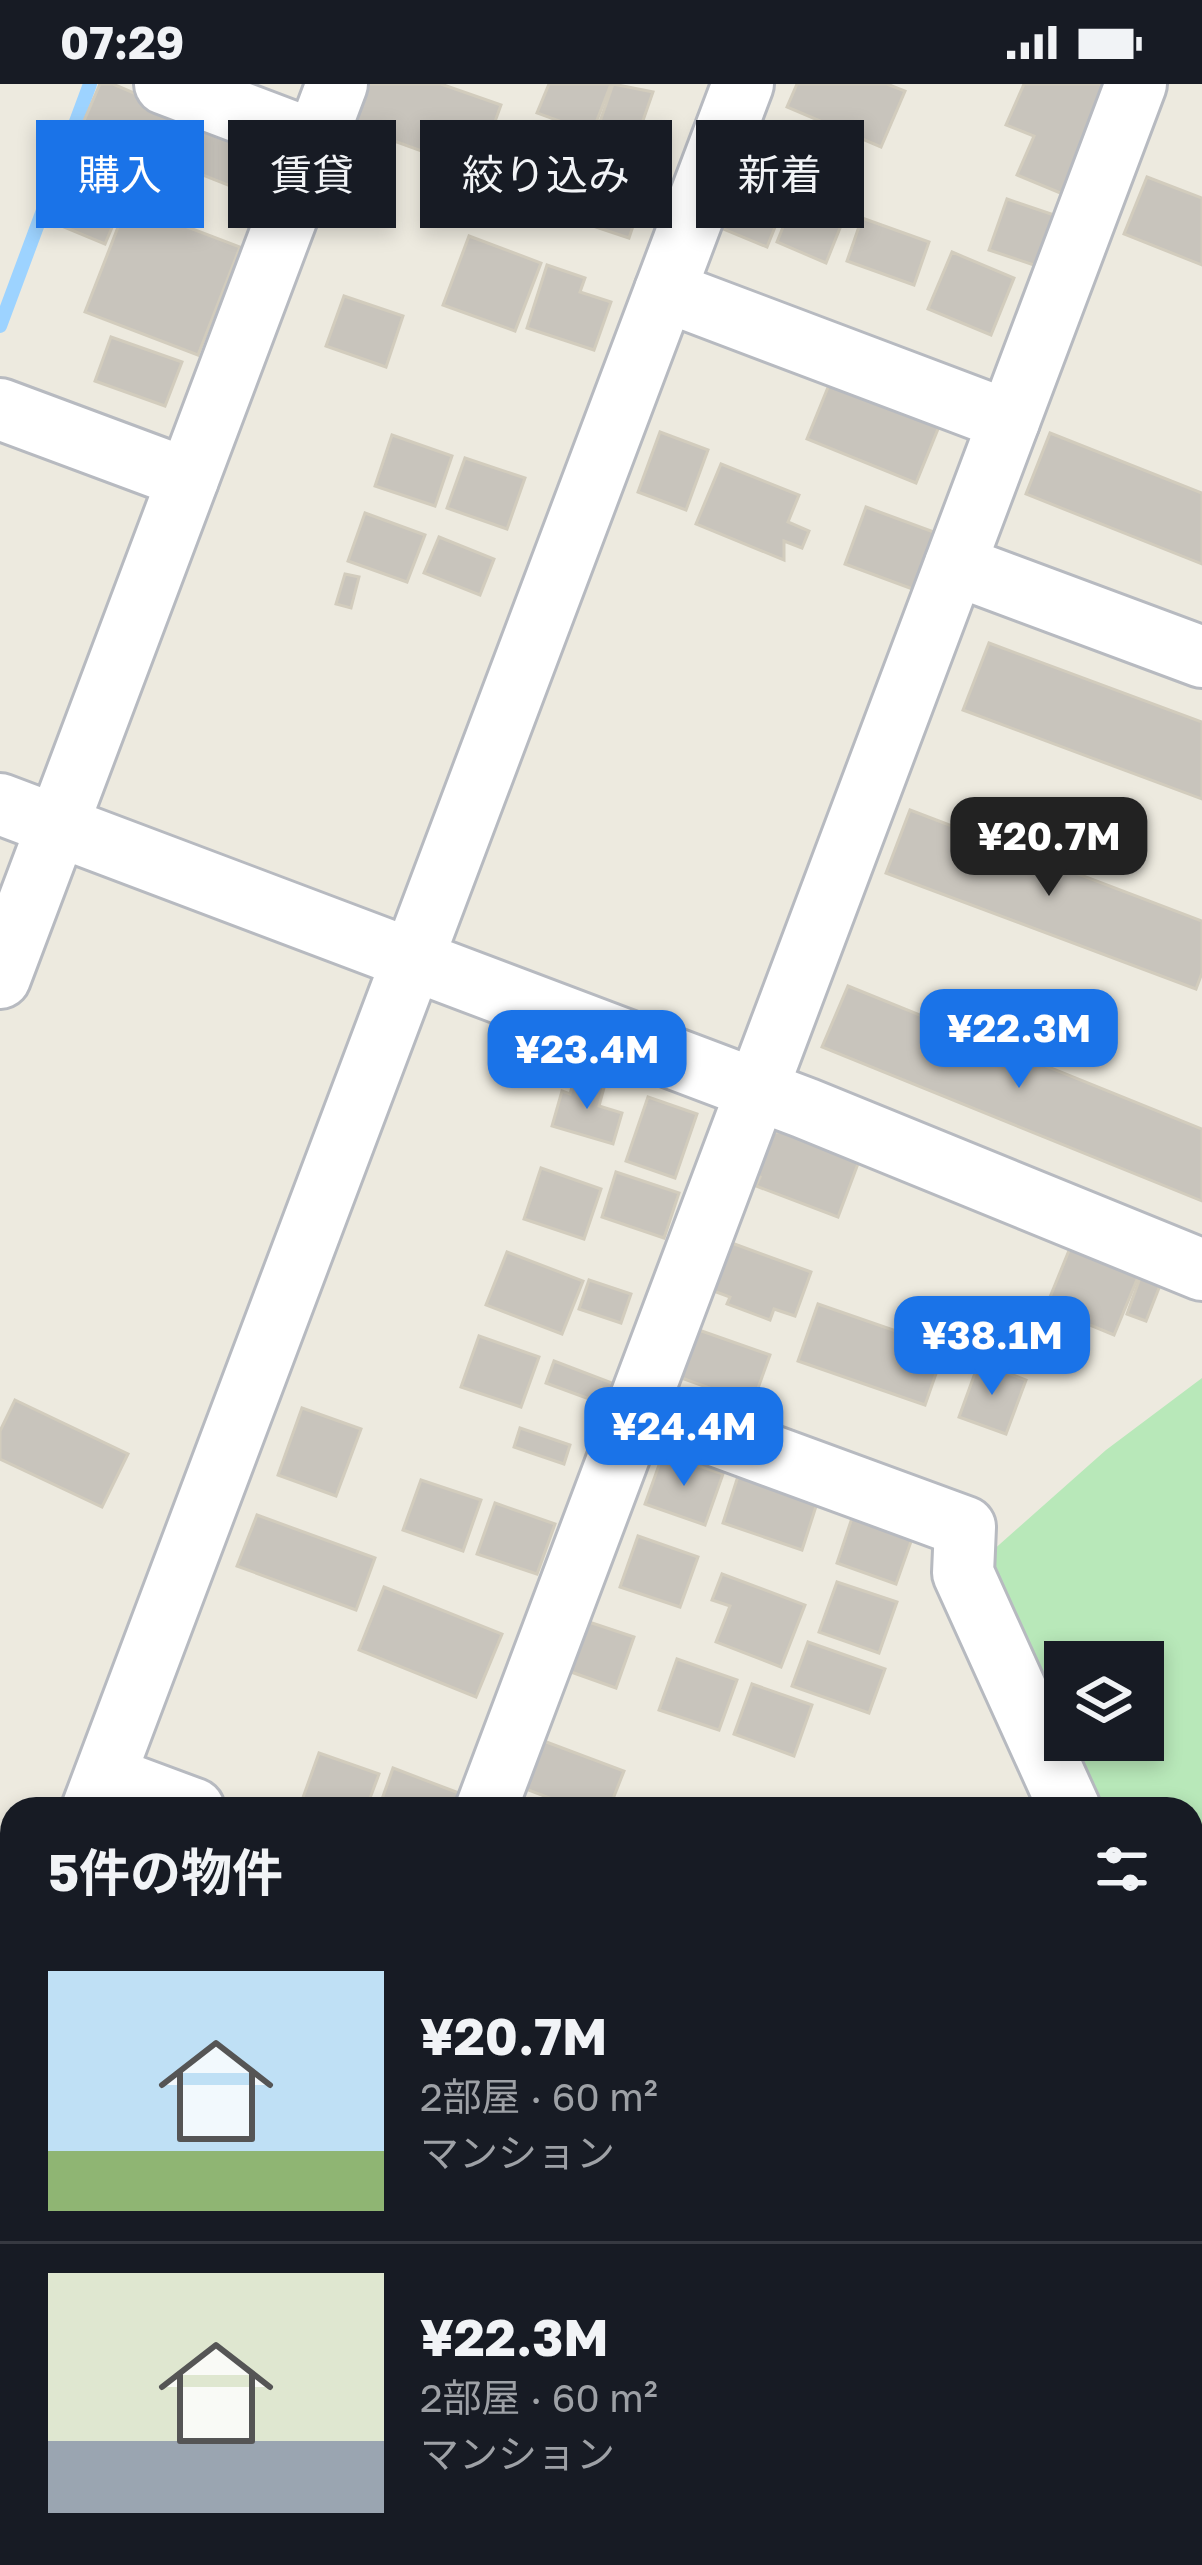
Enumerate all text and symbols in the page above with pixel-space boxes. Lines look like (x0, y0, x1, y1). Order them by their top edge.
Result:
text: 07:29 (60, 15, 184, 69)
chip: 購入 (36, 120, 204, 228)
chip: 賃貸 (228, 120, 396, 228)
chip: 絞り込み (420, 120, 672, 228)
chip: 新着 (696, 120, 864, 228)
pin: ¥20.7M (951, 797, 1147, 899)
text: ¥20.7M (977, 812, 1121, 859)
pin: ¥22.3M (921, 989, 1117, 1091)
text: ¥22.3M (947, 1004, 1091, 1051)
pin: ¥23.4M (489, 1010, 685, 1112)
text: ¥23.4M (515, 1025, 659, 1072)
pin: ¥38.1M (894, 1296, 1090, 1398)
text: ¥38.1M (921, 1311, 1063, 1358)
pin: ¥24.4M (586, 1387, 782, 1489)
text: ¥24.4M (611, 1402, 757, 1449)
map controls (1044, 1641, 1164, 1761)
button: layers (1044, 1641, 1164, 1761)
icon: filters (1089, 1836, 1155, 1902)
text: 5件の物件 (48, 1841, 283, 1902)
text: ¥20.7M (420, 2005, 607, 2066)
icon: home (144, 2019, 288, 2163)
text: 2部屋 · 60 m² (420, 2073, 658, 2120)
text: マンション (420, 2129, 615, 2176)
text: ¥22.3M (420, 2306, 609, 2367)
icon: home (144, 2321, 288, 2465)
text: 2部屋 · 60 m² (420, 2374, 658, 2421)
text: マンション (420, 2430, 615, 2477)

